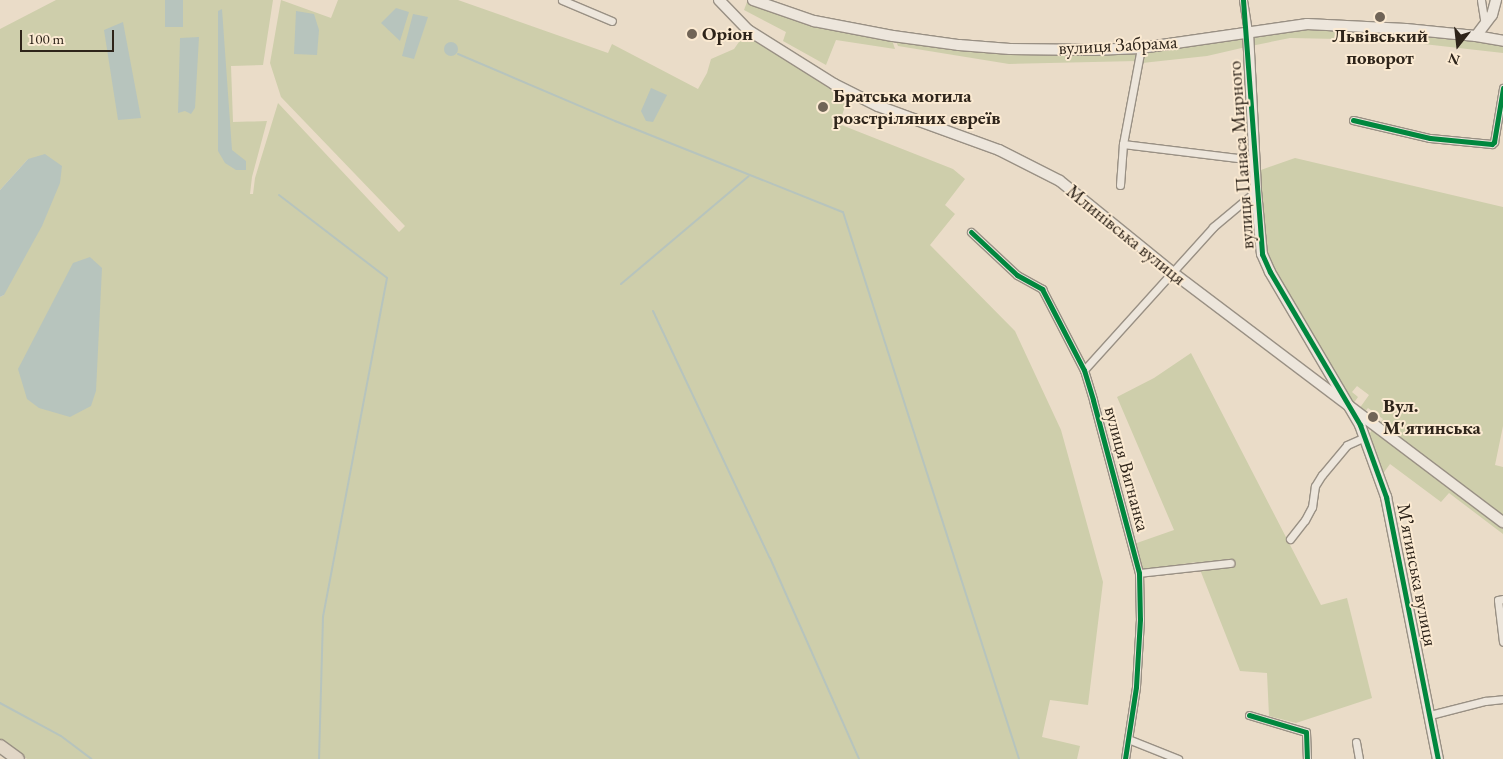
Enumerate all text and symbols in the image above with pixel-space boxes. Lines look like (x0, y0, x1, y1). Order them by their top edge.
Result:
marker: Львівський поворот (1374, 11, 1386, 23)
scale bar (22, 20, 116, 52)
north arrow (1433, 20, 1483, 70)
place label: Оріон (702, 23, 753, 45)
place label: Львівський поворот (1332, 25, 1428, 69)
marker: Оріон (686, 28, 698, 40)
text: 100 m (28, 29, 64, 48)
street label: вулиця Забрама (1058, 30, 1178, 60)
text: N (1446, 49, 1462, 70)
street label: вулиця Панаса Мирного (1223, 60, 1259, 250)
place label: Братська могила розстріляних євреїв (833, 85, 1001, 129)
marker: Братська могила розстріляних євреїв (817, 101, 829, 113)
street label: Млинівська вулиця (1062, 180, 1190, 290)
place label: Вул. М'ятинська (1383, 395, 1481, 439)
street label: вулиця Вигнанка (1099, 404, 1155, 534)
marker: Вул. М'ятинська (1367, 411, 1379, 423)
street label: Мʼятинська вулиця (1392, 502, 1442, 648)

